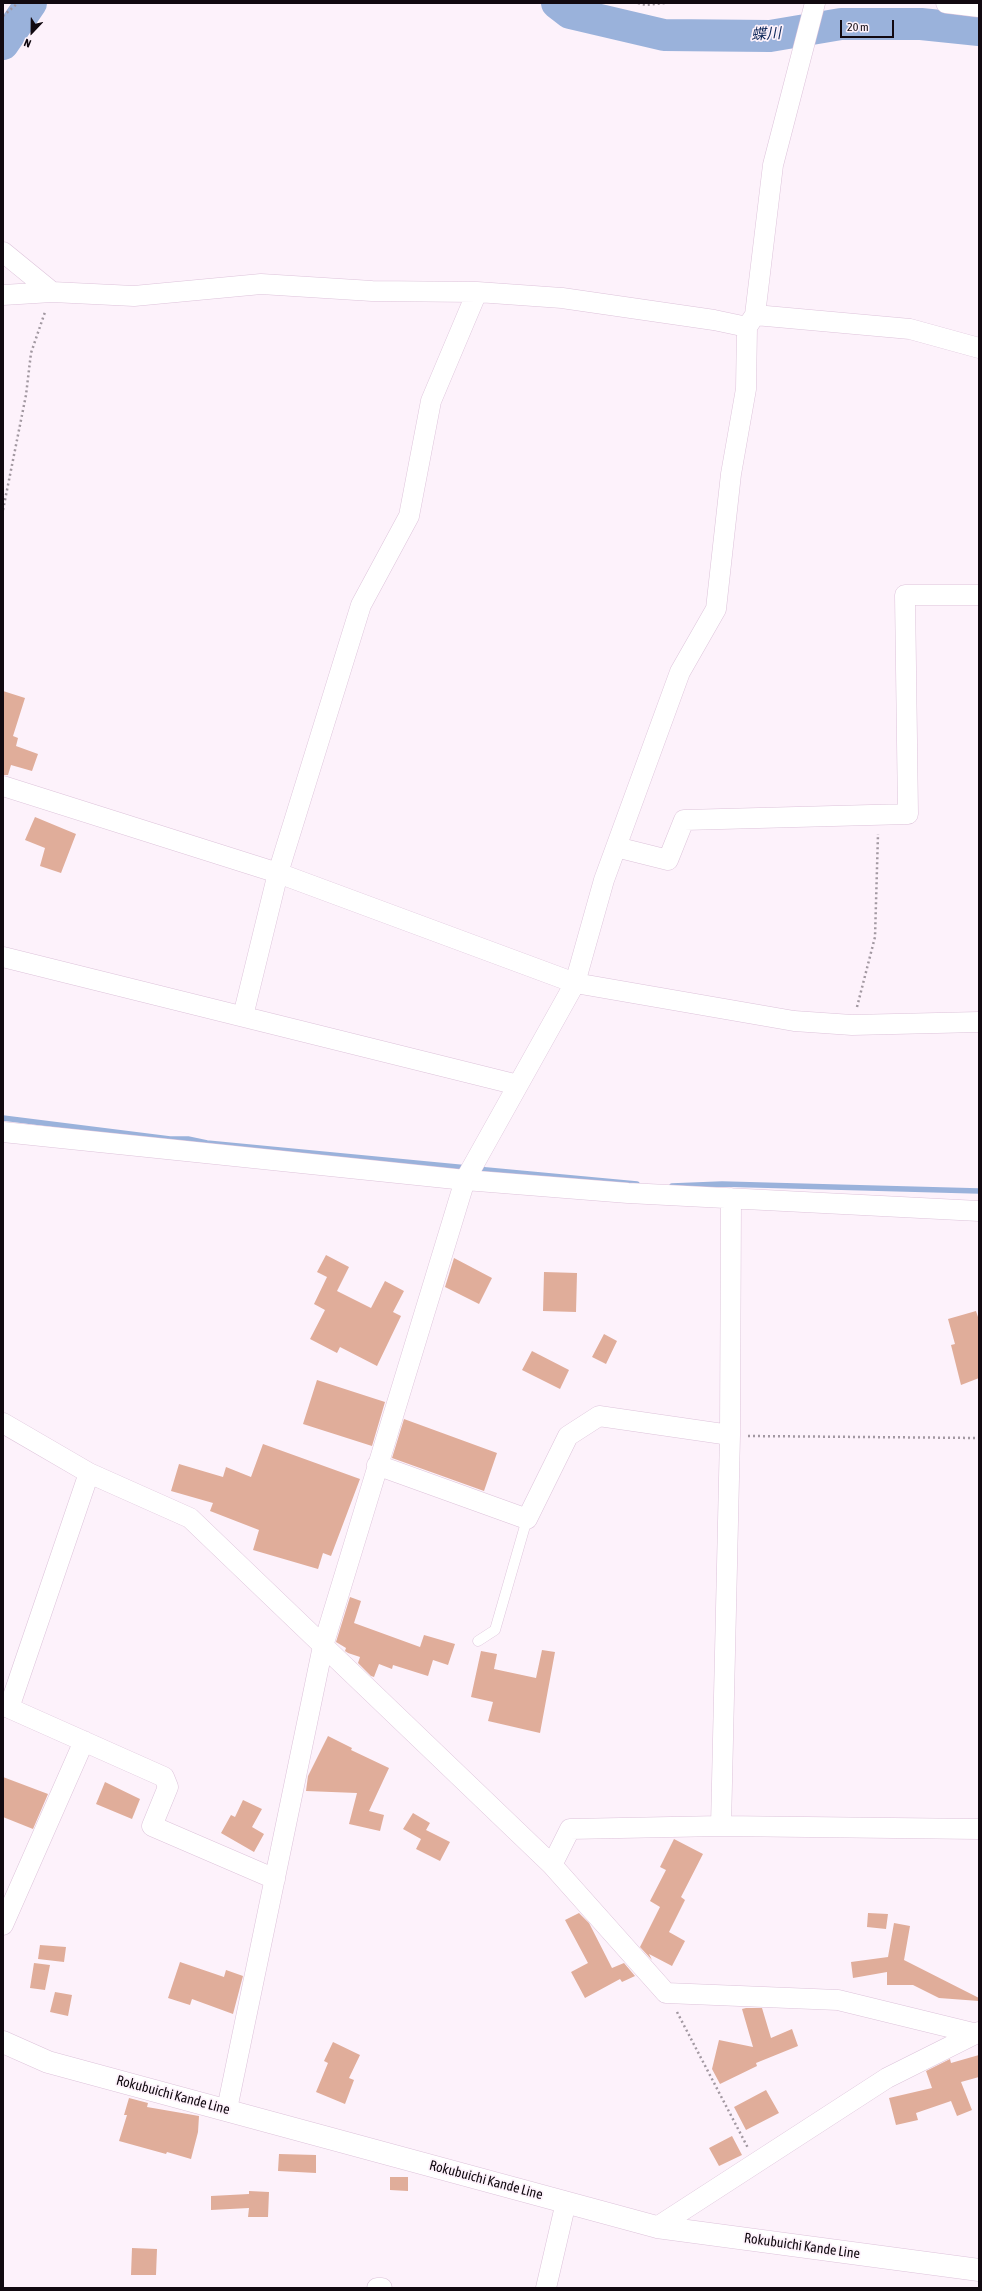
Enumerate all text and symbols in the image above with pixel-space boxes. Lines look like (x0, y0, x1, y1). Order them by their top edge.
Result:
north arrow (12, 12, 52, 52)
scale bar (842, 12, 896, 38)
text: 20 m (847, 20, 869, 34)
water label: 蝶川 (751, 24, 781, 44)
text: N (22, 36, 33, 50)
street label: Rokubuichi Kande Line (114, 2072, 232, 2118)
street label: Rokubuichi Kande Line (427, 2157, 545, 2203)
street label: Rokubuichi Kande Line (743, 2230, 861, 2262)

